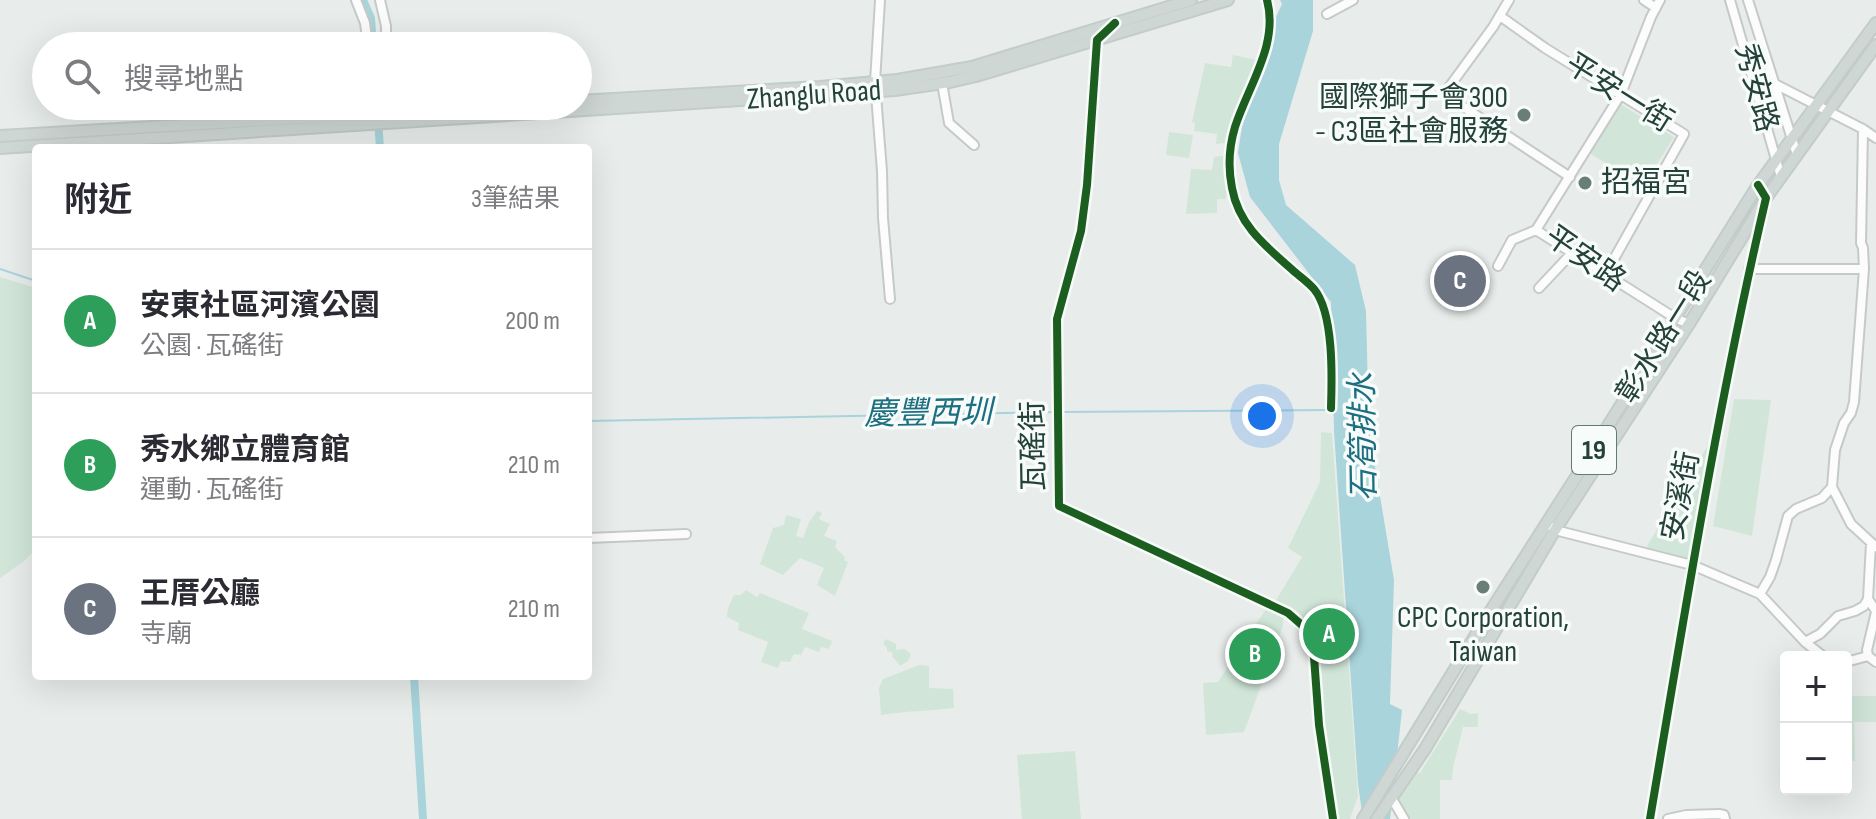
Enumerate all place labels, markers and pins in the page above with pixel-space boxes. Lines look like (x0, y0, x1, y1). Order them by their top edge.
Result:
place label: 國際獅子會300 - C3區社會服務 (1315, 80, 1508, 150)
marker: 國際獅子會300 - C3區社會服務 (1515, 106, 1533, 124)
place label: 招福宮 (1601, 165, 1691, 201)
marker: 招福宮 (1576, 174, 1594, 192)
pin: C (1434, 251, 1486, 311)
marker: CPC Corporation, Taiwan (1474, 578, 1492, 596)
place label: CPC Corporation, Taiwan (1397, 600, 1569, 670)
pin: A (1303, 604, 1355, 664)
pin: B (1229, 624, 1281, 684)

